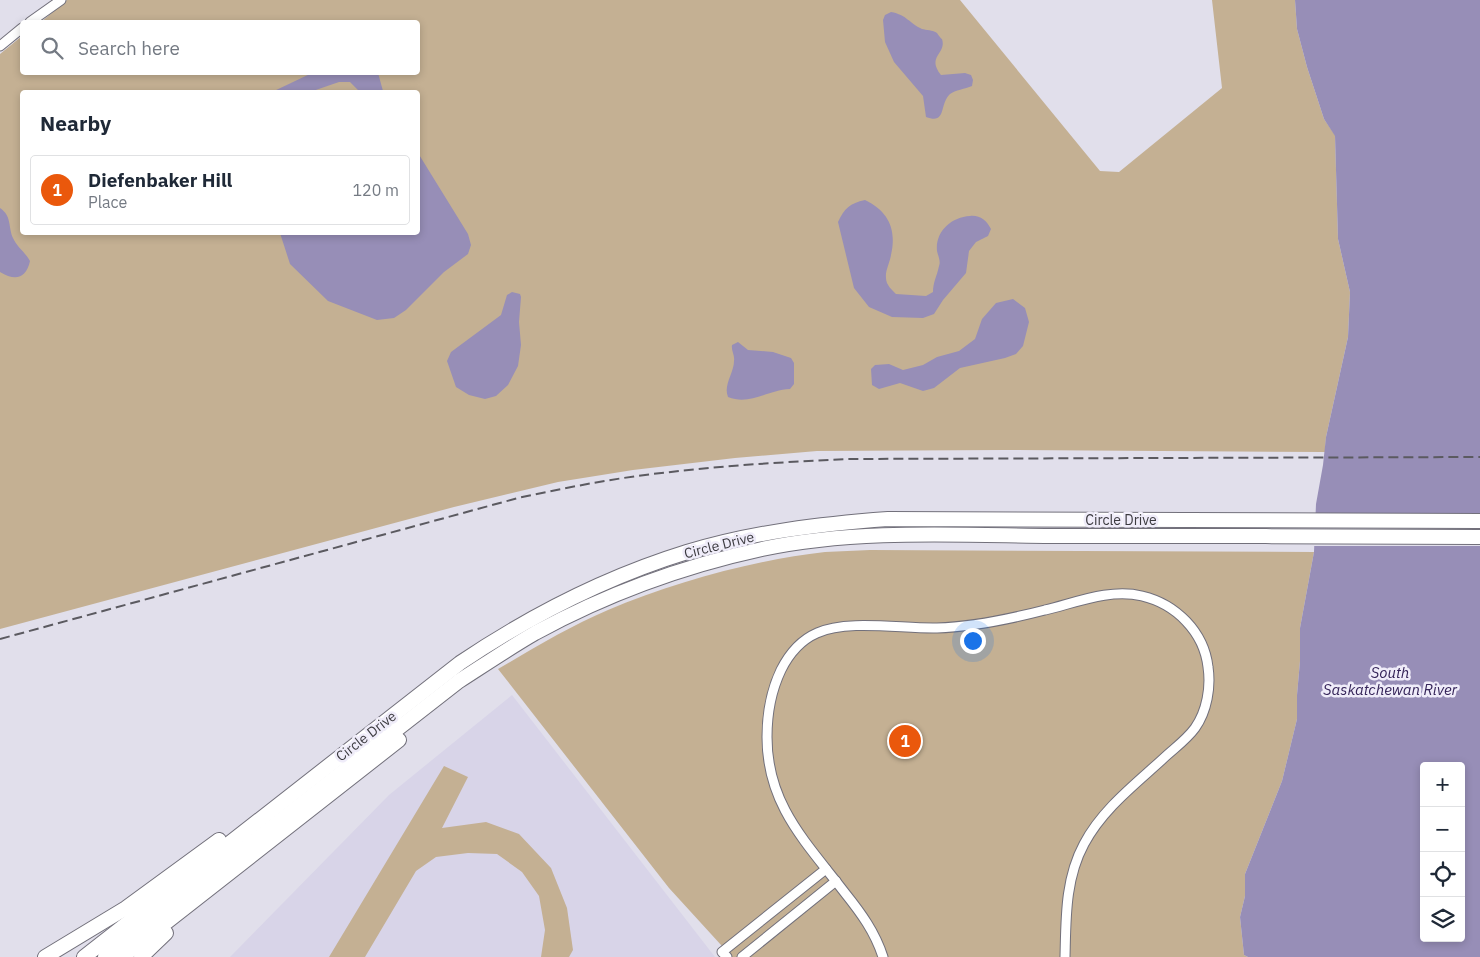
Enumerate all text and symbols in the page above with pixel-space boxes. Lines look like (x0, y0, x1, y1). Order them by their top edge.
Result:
search box (20, 20, 420, 75)
icon: search (38, 34, 66, 62)
text: Search here (78, 36, 180, 60)
text: Nearby (40, 109, 111, 137)
text: Diefenbaker Hill (88, 168, 232, 192)
text: 1 (52, 180, 62, 200)
text: 120 m (352, 180, 399, 200)
text: Place (88, 192, 127, 212)
street label: Circle Drive (1085, 511, 1157, 529)
street label: Circle Drive (682, 528, 756, 562)
your location (960, 628, 986, 654)
water label: South Saskatchewan River (1323, 663, 1458, 699)
street label: Circle Drive (332, 707, 400, 765)
pin: 1 (889, 722, 921, 760)
map controls (1420, 762, 1465, 942)
button: + (1420, 762, 1465, 807)
button: − (1420, 807, 1465, 852)
button: locate (1420, 852, 1465, 897)
button: layers (1420, 897, 1465, 942)

